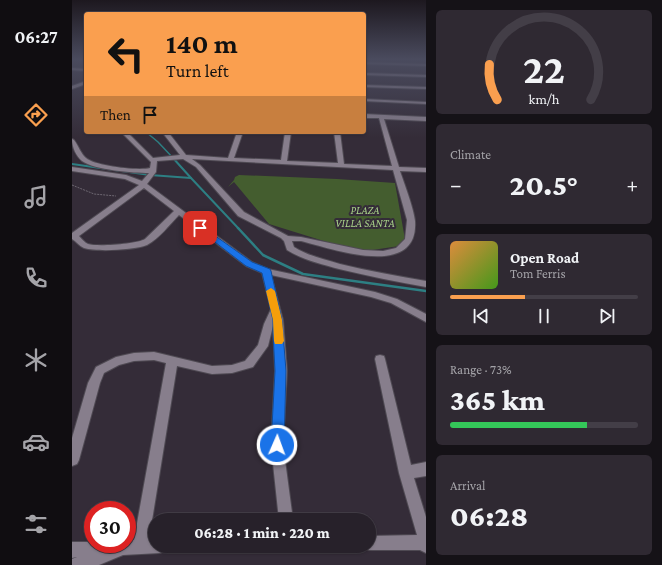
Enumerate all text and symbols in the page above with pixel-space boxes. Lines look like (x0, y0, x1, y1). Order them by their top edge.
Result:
text: 06:27 (14, 27, 58, 47)
icon: left (100, 28, 152, 80)
text: 140 m (166, 28, 238, 59)
text: 22 (523, 46, 565, 92)
text: Turn left (166, 61, 229, 81)
text: km/h (529, 91, 560, 107)
icon: directions (22, 101, 50, 129)
icon: arrive (139, 104, 161, 126)
text: Then (100, 107, 131, 123)
text: Climate (450, 147, 491, 162)
text: 20.5° (510, 168, 578, 201)
text: − (450, 172, 462, 197)
text: + (626, 172, 638, 197)
icon: music (22, 183, 50, 211)
park label: PLAZA VILLA SANTA (335, 204, 395, 229)
pin (183, 211, 217, 245)
icon: arrive (189, 217, 211, 239)
text: Open Road (510, 250, 579, 266)
icon: phone (22, 264, 50, 292)
text: Tom Ferris (510, 266, 565, 281)
icon: previous (470, 305, 492, 327)
icon: pause (533, 305, 555, 327)
icon: next (596, 305, 618, 327)
icon: climate (22, 346, 50, 374)
text: Range · 73% (450, 362, 512, 377)
text: 365 km (450, 383, 545, 416)
position arrow (256, 424, 298, 466)
icon: car (22, 428, 50, 456)
text: Arrival (450, 478, 485, 493)
text: 06:28 (450, 499, 528, 532)
speed limit sign: 30 (84, 501, 136, 553)
icon: filters (22, 510, 50, 538)
text: 06:28 · 1 min · 220 m (194, 525, 330, 541)

